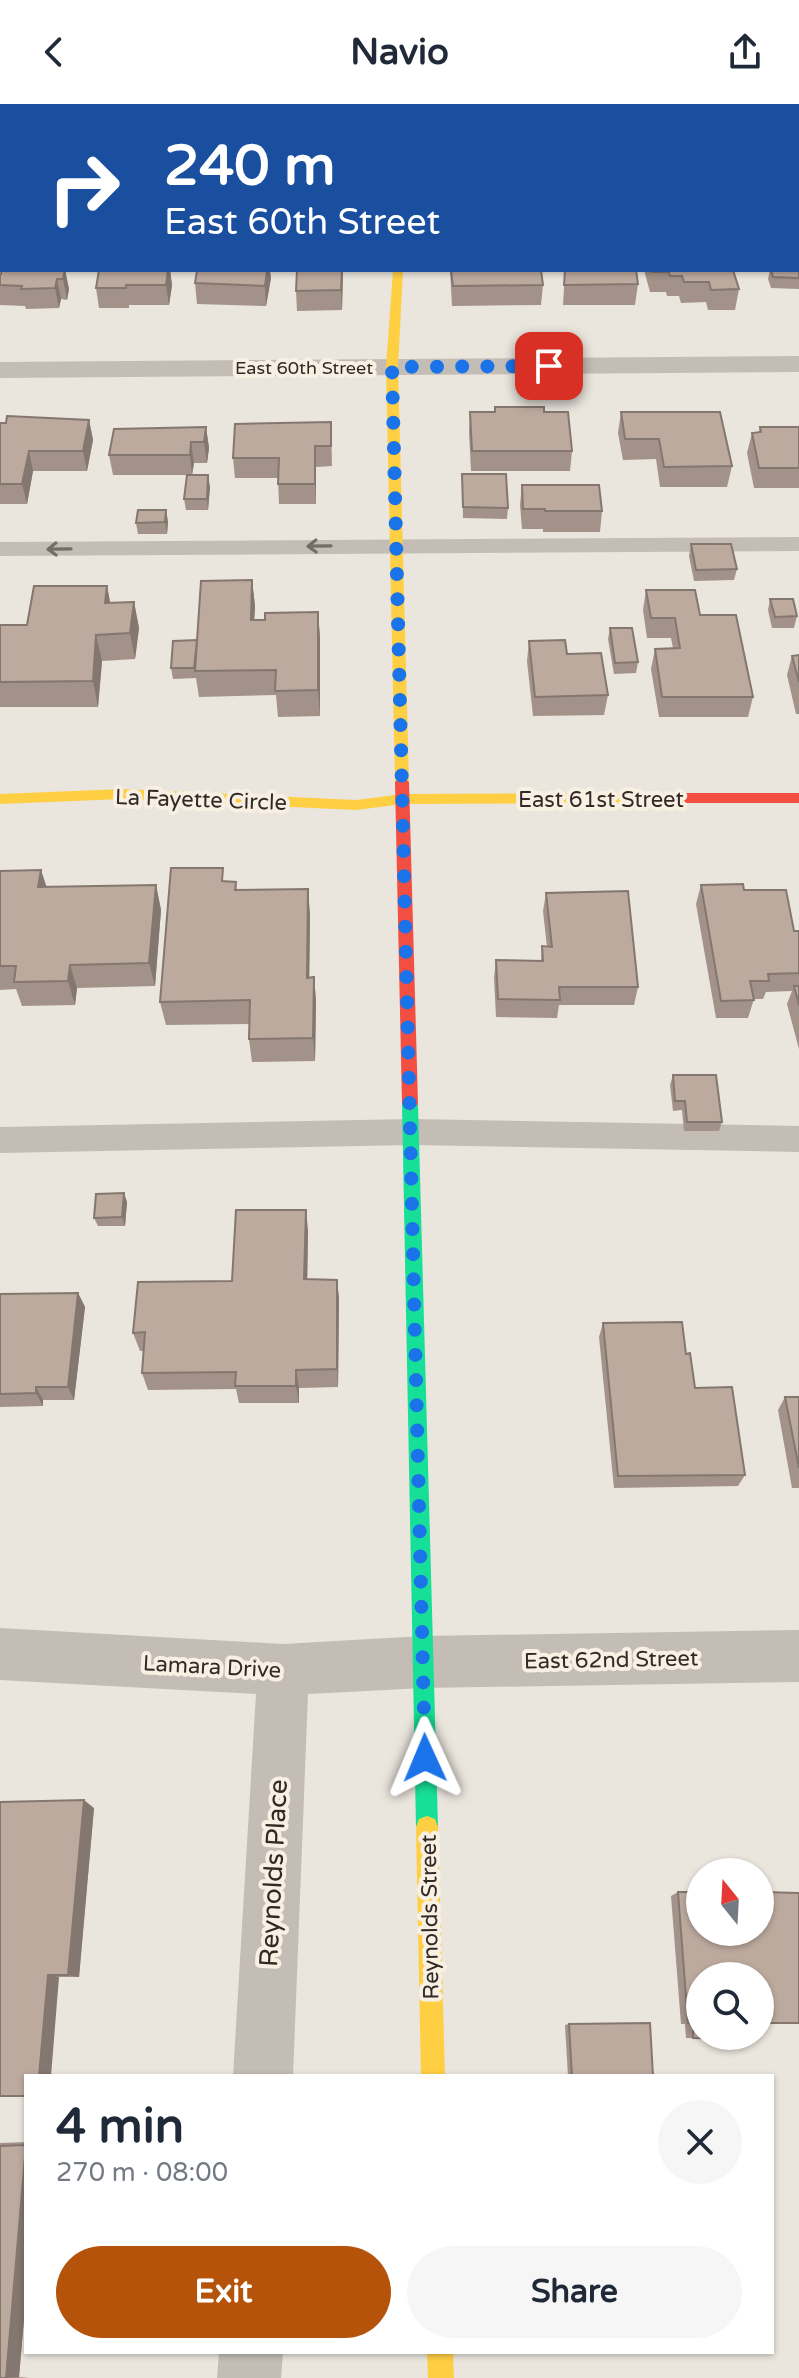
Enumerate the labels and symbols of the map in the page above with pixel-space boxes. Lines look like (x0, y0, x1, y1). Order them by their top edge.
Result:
pin (515, 332, 583, 400)
street label: East 60th Street (235, 357, 373, 379)
one-way arrow (306, 538, 333, 554)
one-way arrow (46, 541, 73, 557)
street label: La Fayette Circle (115, 784, 287, 816)
street label: East 61st Street (518, 787, 684, 813)
street label: East 62nd Street (524, 1645, 698, 1675)
street label: Lamara Drive (142, 1650, 282, 1684)
position arrow (383, 1716, 467, 1800)
street label: Reynolds Place (253, 1778, 294, 1968)
street label: Reynolds Street (416, 1834, 444, 2000)
north arrow (686, 1858, 774, 1946)

